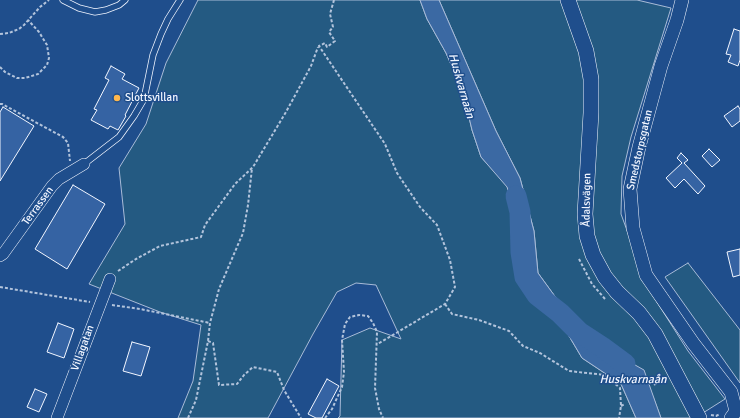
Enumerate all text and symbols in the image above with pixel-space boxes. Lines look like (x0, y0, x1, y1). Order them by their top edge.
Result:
water label: Huskvarnaån (445, 52, 477, 120)
place label: Slottsvillan (125, 91, 178, 105)
marker: Slottsvillan (112, 93, 122, 103)
street label: Smedstorpsgatan (624, 109, 656, 191)
street label: Ådalsvägen (580, 173, 594, 227)
street label: Terrassen (20, 184, 56, 228)
street label: Villagatan (69, 323, 97, 373)
water label: Huskvarnaån (599, 373, 667, 387)

